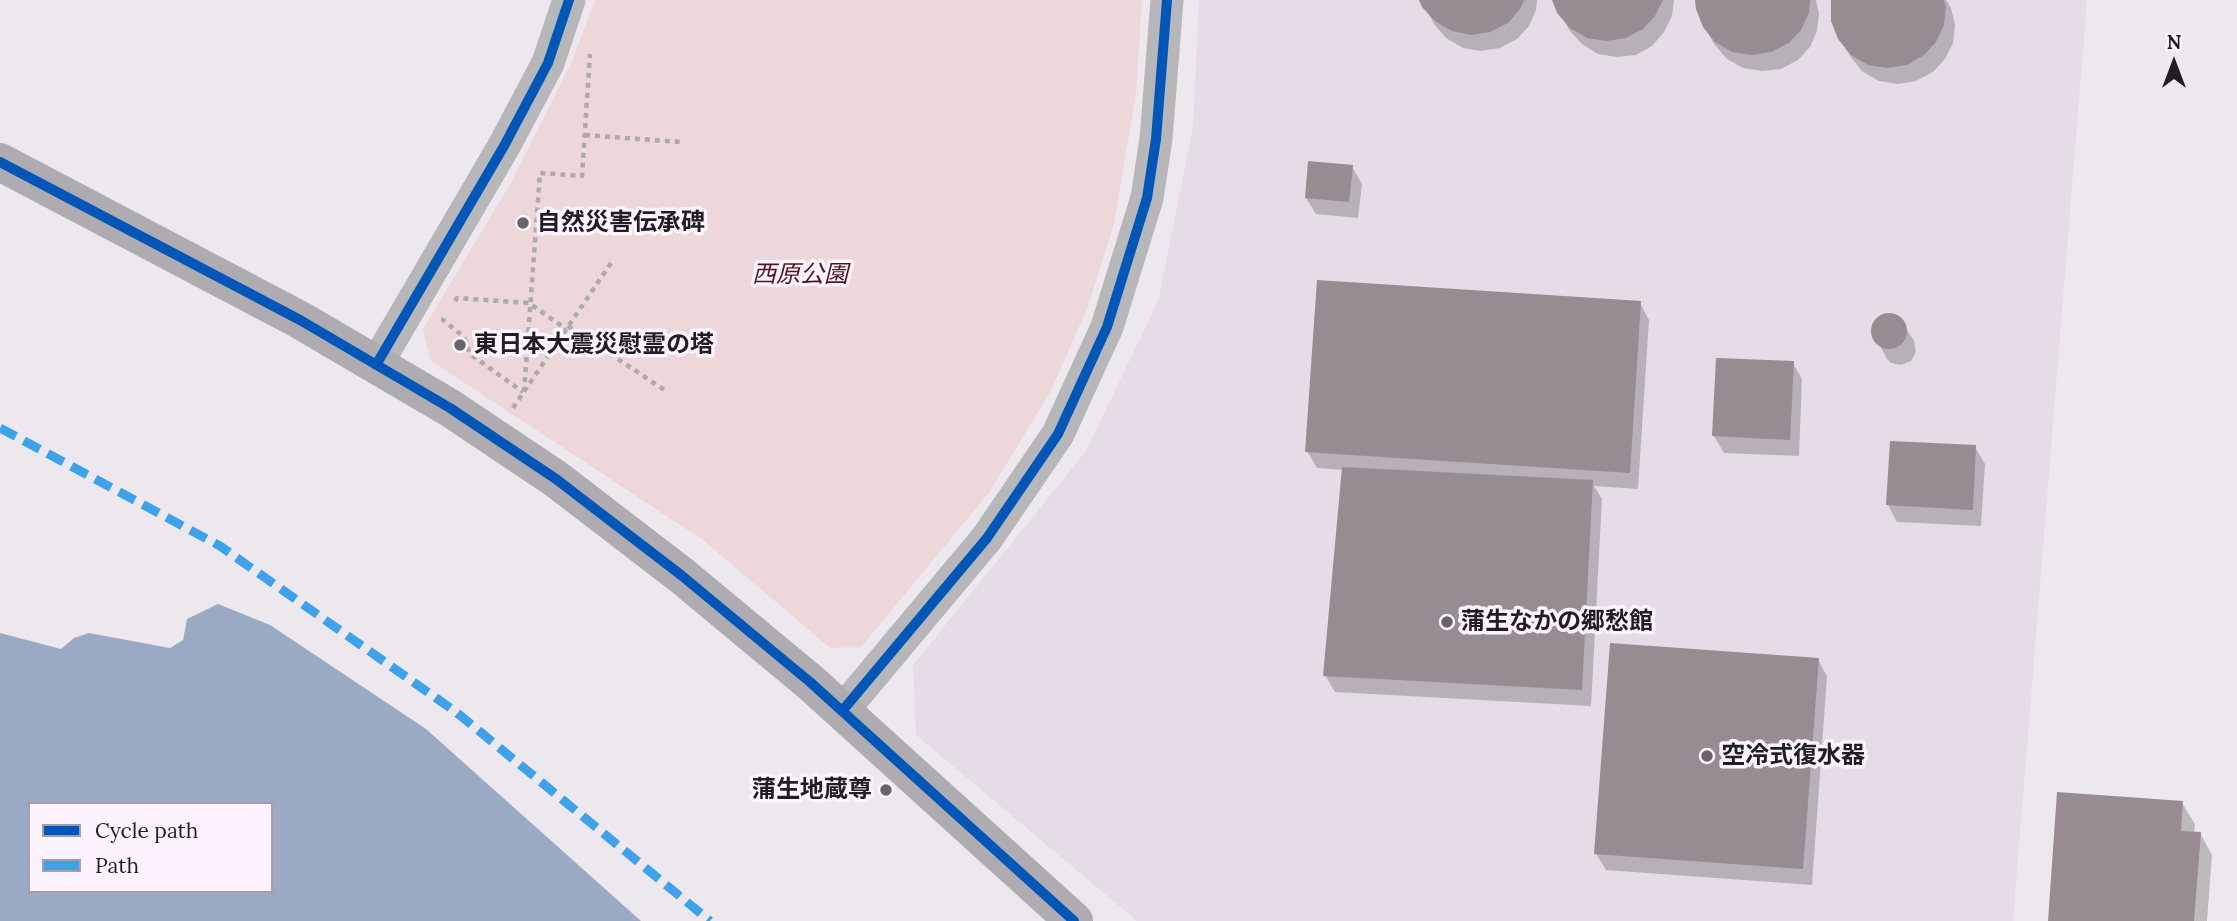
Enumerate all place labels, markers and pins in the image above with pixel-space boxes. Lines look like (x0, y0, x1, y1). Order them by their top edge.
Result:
place label: 自然災害伝承碑 (537, 209, 705, 237)
marker: 自然災害伝承碑 (515, 215, 531, 231)
place label: 東日本大震災慰霊の塔 (474, 331, 714, 359)
marker: 東日本大震災慰霊の塔 (452, 337, 468, 353)
place label: 蒲生なかの郷愁館 (1461, 608, 1653, 636)
marker: 蒲生なかの郷愁館 (1439, 614, 1455, 630)
place label: 空冷式復水器 (1721, 742, 1865, 770)
marker: 空冷式復水器 (1699, 748, 1715, 764)
place label: 蒲生地蔵尊 (752, 776, 872, 804)
marker: 蒲生地蔵尊 (878, 782, 894, 798)

